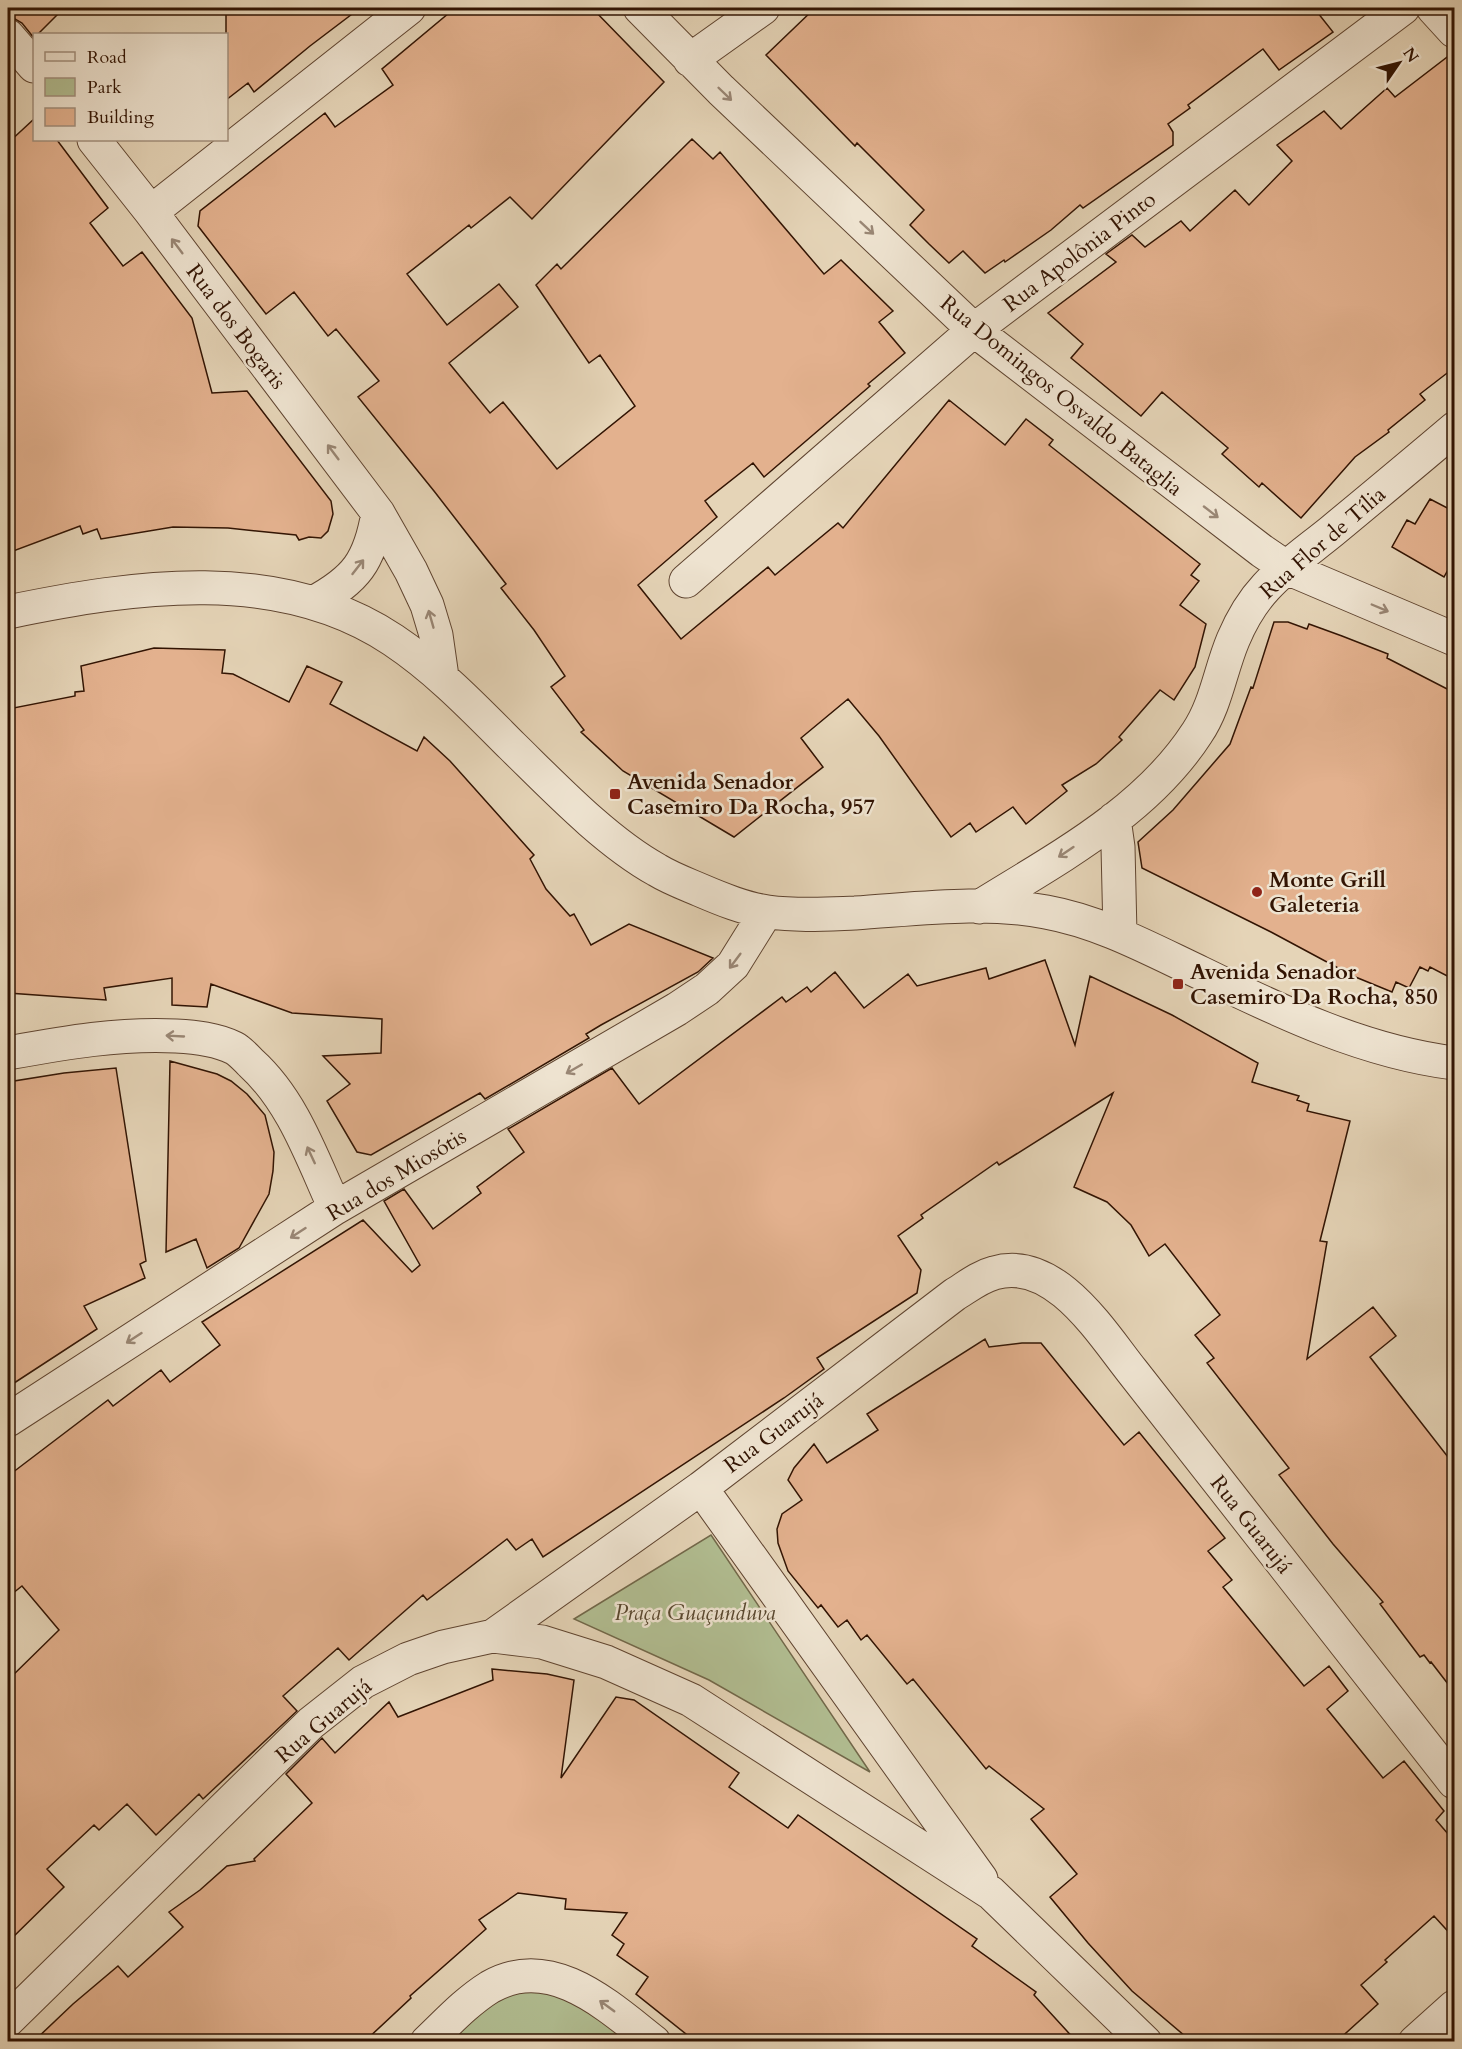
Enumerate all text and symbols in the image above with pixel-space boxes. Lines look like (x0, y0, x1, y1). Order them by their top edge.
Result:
legend (33, 33, 228, 141)
north arrow (1369, 33, 1429, 93)
text: N (1397, 43, 1424, 67)
text: Road (87, 45, 127, 70)
text: Park (87, 75, 122, 100)
one-way arrow (718, 87, 733, 101)
text: Building (87, 105, 155, 130)
street label: Rua Apolônia Pinto (997, 184, 1162, 319)
one-way arrow (859, 221, 874, 236)
one-way arrow (171, 239, 184, 255)
street label: Rua dos Bogaris (179, 258, 293, 395)
street label: Rua Domingos Osvaldo Bataglia (934, 288, 1189, 503)
one-way arrow (326, 445, 339, 461)
street label: Rua Flor de Tília (1253, 479, 1392, 606)
one-way arrow (1203, 506, 1219, 519)
one-way arrow (352, 559, 365, 575)
one-way arrow (1370, 603, 1389, 614)
one-way arrow (425, 610, 436, 629)
place label: Avenida Senador Casemiro Da Rocha, 957 (627, 767, 875, 822)
marker: Avenida Senador Casemiro Da Rocha, 957 (608, 787, 622, 801)
one-way arrow (1059, 846, 1075, 858)
place label: Monte Grill Galeteria (1269, 865, 1386, 920)
marker: Monte Grill Galeteria (1250, 885, 1264, 899)
one-way arrow (729, 953, 742, 969)
place label: Avenida Senador Casemiro Da Rocha, 850 (1190, 957, 1438, 1012)
marker: Avenida Senador Casemiro Da Rocha, 850 (1171, 977, 1185, 991)
one-way arrow (165, 1030, 185, 1041)
one-way arrow (566, 1063, 583, 1075)
street label: Rua dos Miosótis (321, 1121, 472, 1228)
one-way arrow (304, 1147, 316, 1165)
one-way arrow (290, 1227, 307, 1239)
one-way arrow (126, 1333, 143, 1345)
street label: Rua Guarujá (718, 1385, 830, 1480)
street label: Rua Guarujá (1203, 1469, 1300, 1581)
park label: Praça Guaçunduva (614, 1598, 776, 1628)
street label: Rua Guarujá (269, 1671, 379, 1770)
one-way arrow (600, 2000, 616, 2012)

